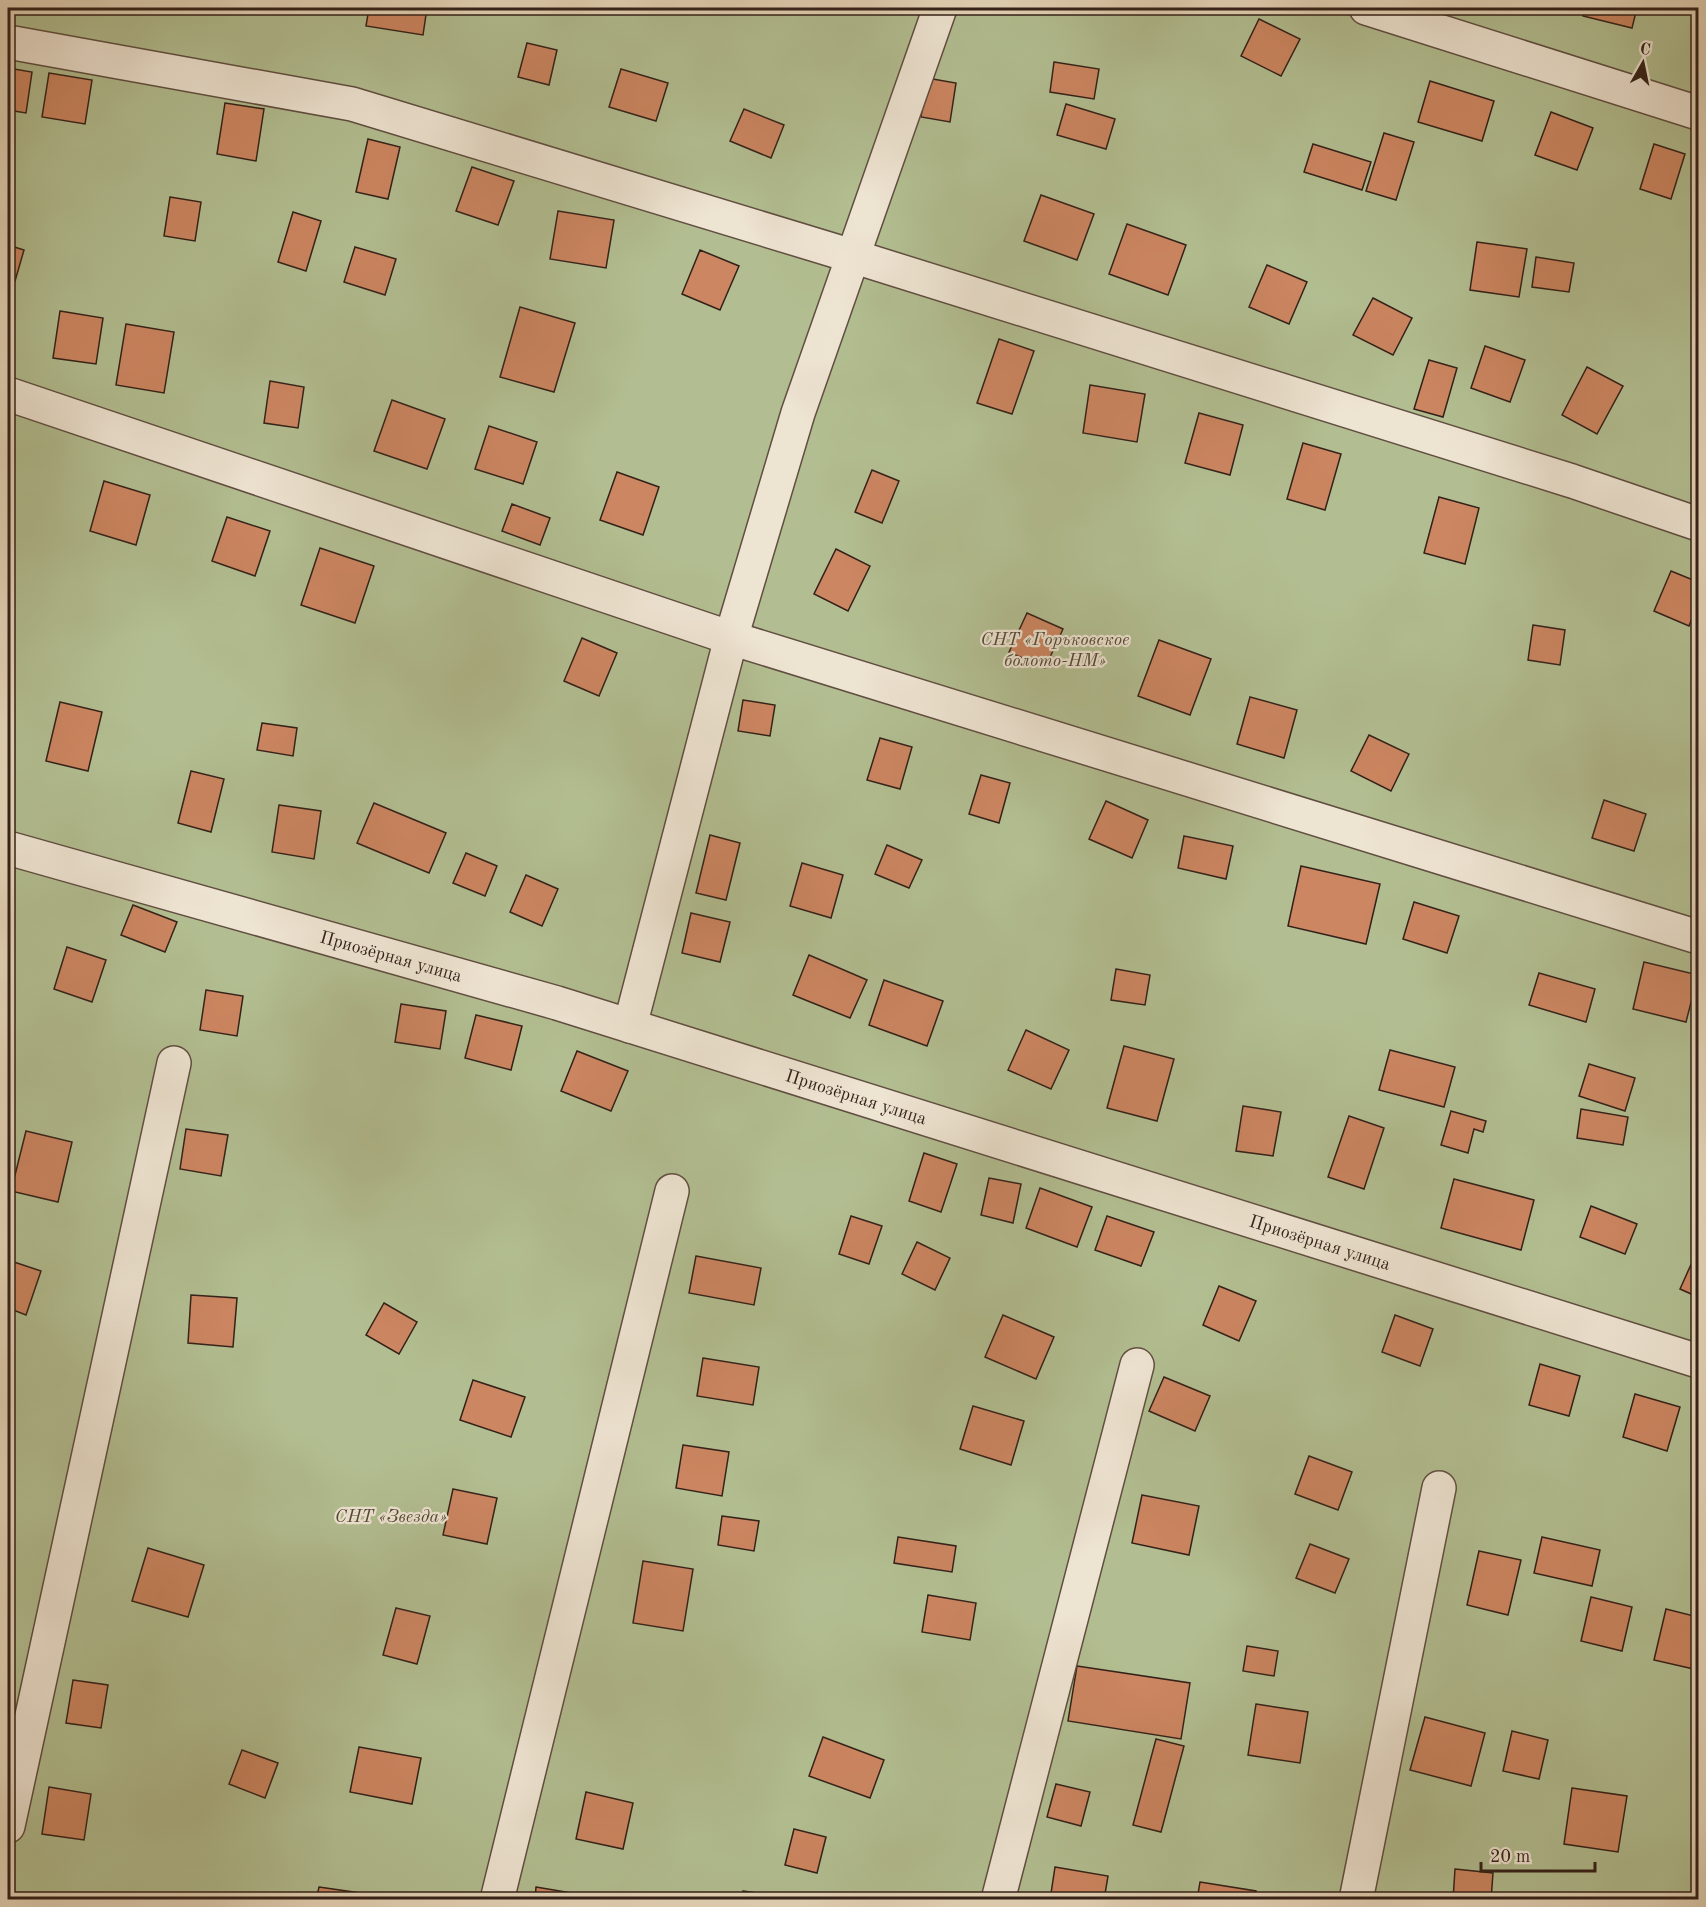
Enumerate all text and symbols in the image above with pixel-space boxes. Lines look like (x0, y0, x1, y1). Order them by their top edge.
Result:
north arrow (1613, 33, 1673, 93)
text: С (1639, 41, 1652, 59)
park label: СНТ «Горьковское болото-НМ» (981, 631, 1129, 670)
street label: Приозёрная улица (318, 928, 464, 986)
street label: Приозёрная улица (783, 1067, 929, 1128)
street label: Приозёрная улица (1247, 1213, 1392, 1274)
park label: СНТ «Звезда» (335, 1508, 447, 1526)
scale bar (1481, 1835, 1595, 1873)
text: 20 m (1490, 1848, 1530, 1866)

